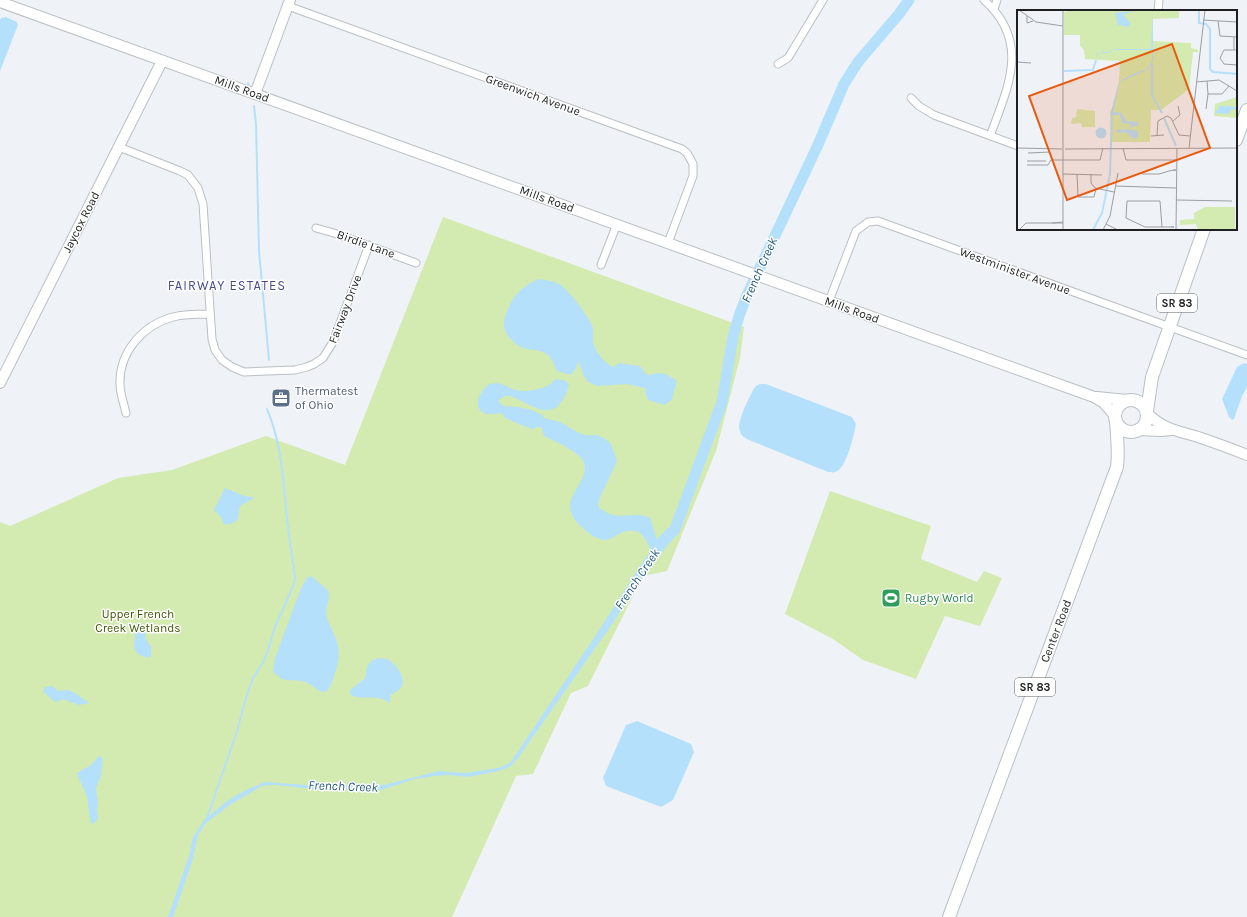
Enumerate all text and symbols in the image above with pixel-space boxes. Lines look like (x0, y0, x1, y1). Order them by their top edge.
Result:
inset map (1017, 10, 1237, 230)
street label: Greenwich Avenue (484, 71, 582, 119)
street label: Mills Road (213, 73, 271, 105)
street label: Mills Road (518, 183, 576, 215)
street label: Jaycox Road (60, 189, 102, 255)
street label: Birdie Lane (335, 227, 397, 261)
water label: French Creek (738, 235, 780, 305)
street label: Westminister Avenue (958, 244, 1072, 298)
street label: Fairway Drive (326, 273, 364, 345)
district label: FAIRWAY ESTATES (168, 278, 286, 293)
street label: Mills Road (823, 294, 881, 326)
road number: SR 83 (1157, 294, 1197, 312)
place label: Thermatest of Ohio (295, 384, 359, 412)
office icon: Thermatest of Ohio (270, 387, 292, 409)
water label: French Creek (611, 546, 663, 612)
sports icon: Rugby World (880, 587, 902, 609)
place label: Rugby World (905, 591, 974, 605)
street label: Center Road (1038, 598, 1074, 664)
park label: Upper French Creek Wetlands (95, 607, 181, 635)
road number: SR 83 (1015, 678, 1055, 696)
water label: French Creek (308, 777, 379, 795)

